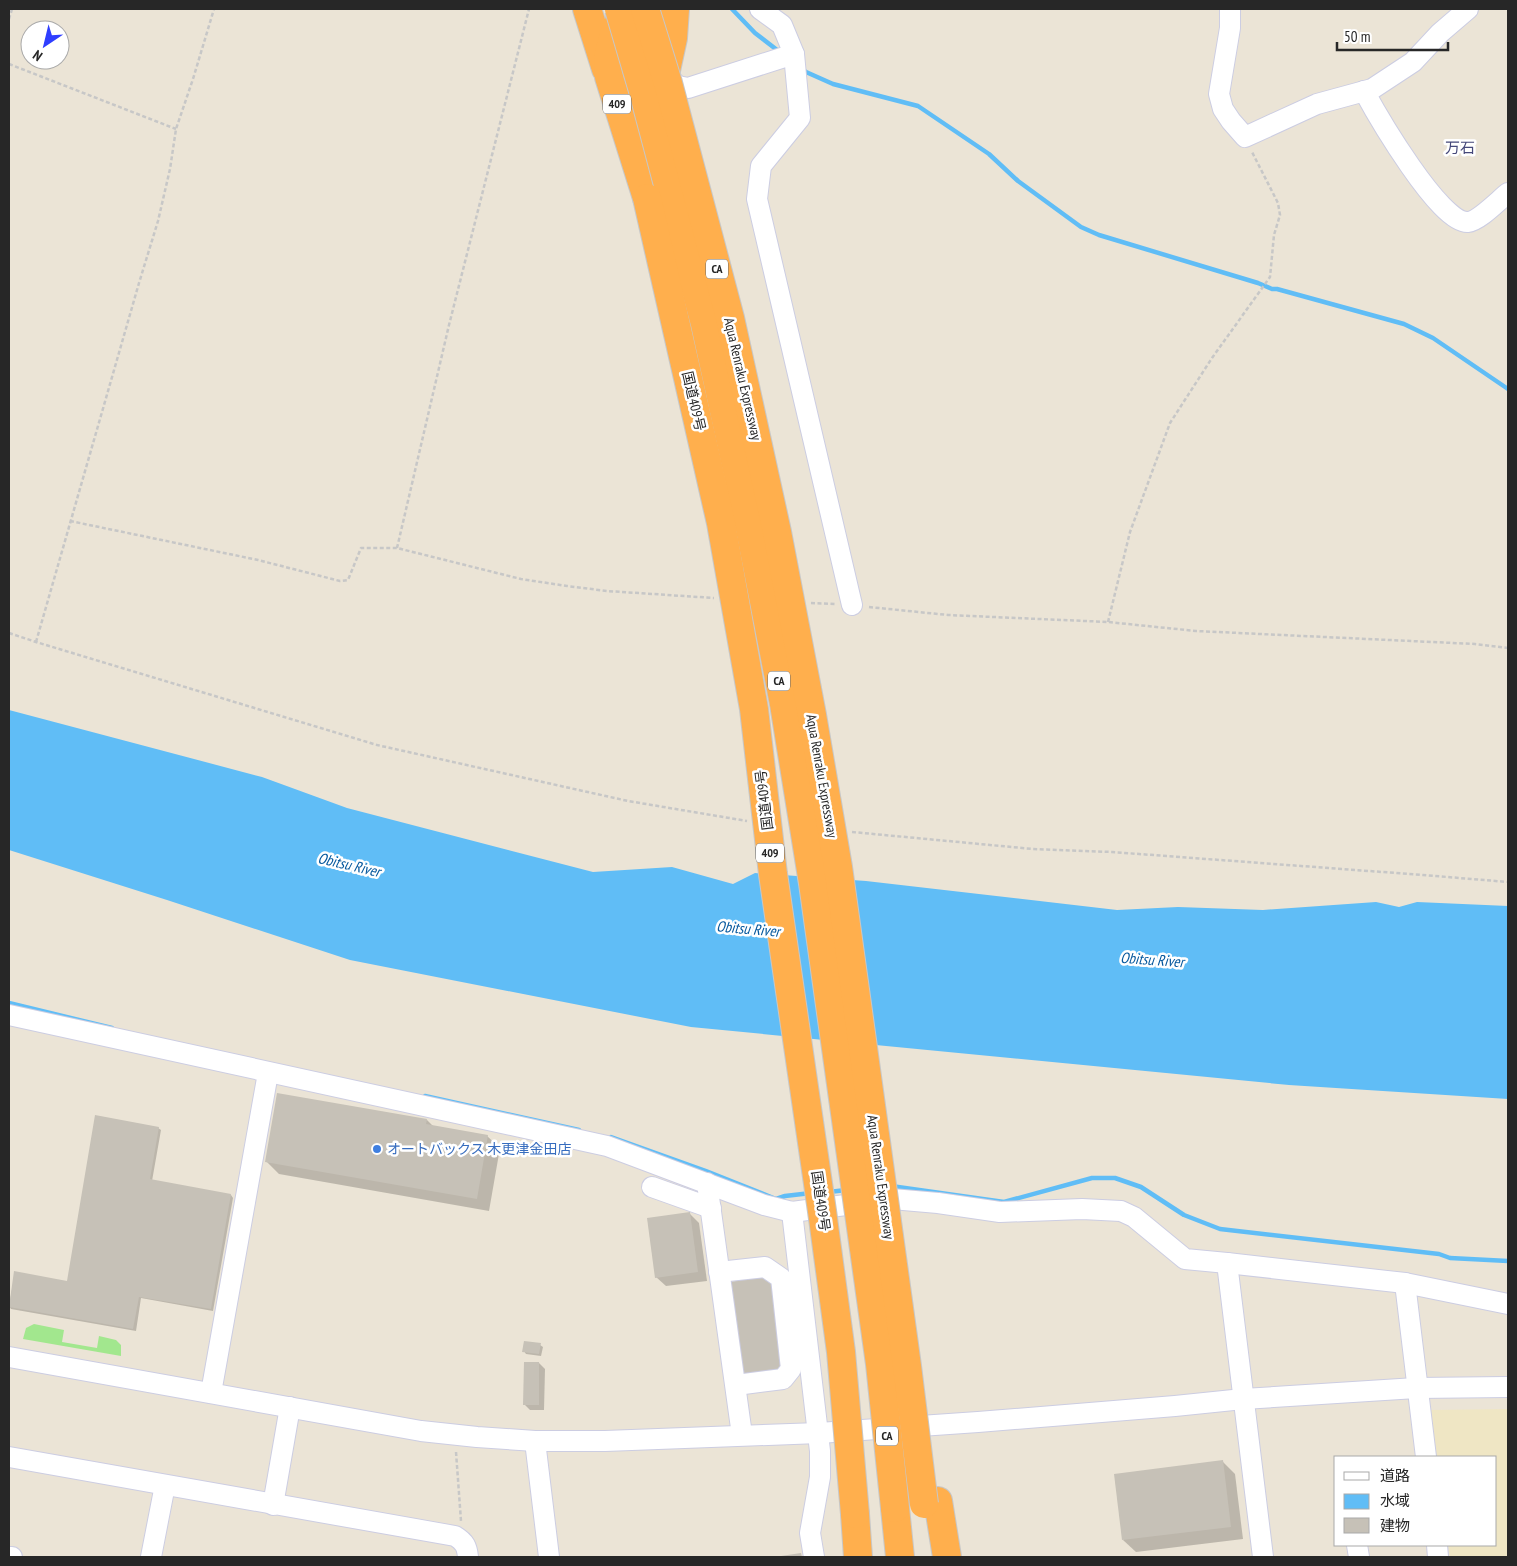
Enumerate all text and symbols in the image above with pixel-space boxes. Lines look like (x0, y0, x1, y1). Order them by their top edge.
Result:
north arrow (20, 20, 70, 70)
scale bar (1337, 20, 1448, 52)
text: 50 m (1344, 27, 1370, 46)
text: N (29, 46, 46, 65)
road number: 409 (603, 95, 631, 114)
district label: 万石 (1445, 138, 1475, 157)
road number: CA (706, 260, 728, 278)
street label: Aqua Renraku Expressway (720, 316, 766, 443)
street label: 国道409号 (678, 369, 710, 433)
road number: CA (768, 671, 790, 690)
street label: Aqua Renraku Expressway (802, 713, 842, 840)
street label: 国道409号 (751, 769, 777, 831)
road number: 409 (756, 844, 784, 862)
water label: Obitsu River (316, 848, 384, 881)
water label: Obitsu River (716, 916, 782, 941)
water label: Obitsu River (1120, 948, 1186, 971)
street label: Aqua Renraku Expressway (863, 1114, 899, 1241)
place label: オートバックス 木更津金田店 (387, 1140, 572, 1158)
marker: オートバックス 木更津金田店 (371, 1143, 383, 1155)
street label: 国道409号 (808, 1170, 834, 1232)
road number: CA (876, 1426, 898, 1445)
legend (1334, 1456, 1497, 1546)
text: 道路 (1380, 1466, 1410, 1485)
text: 水域 (1380, 1491, 1410, 1510)
text: 建物 (1380, 1516, 1410, 1535)

